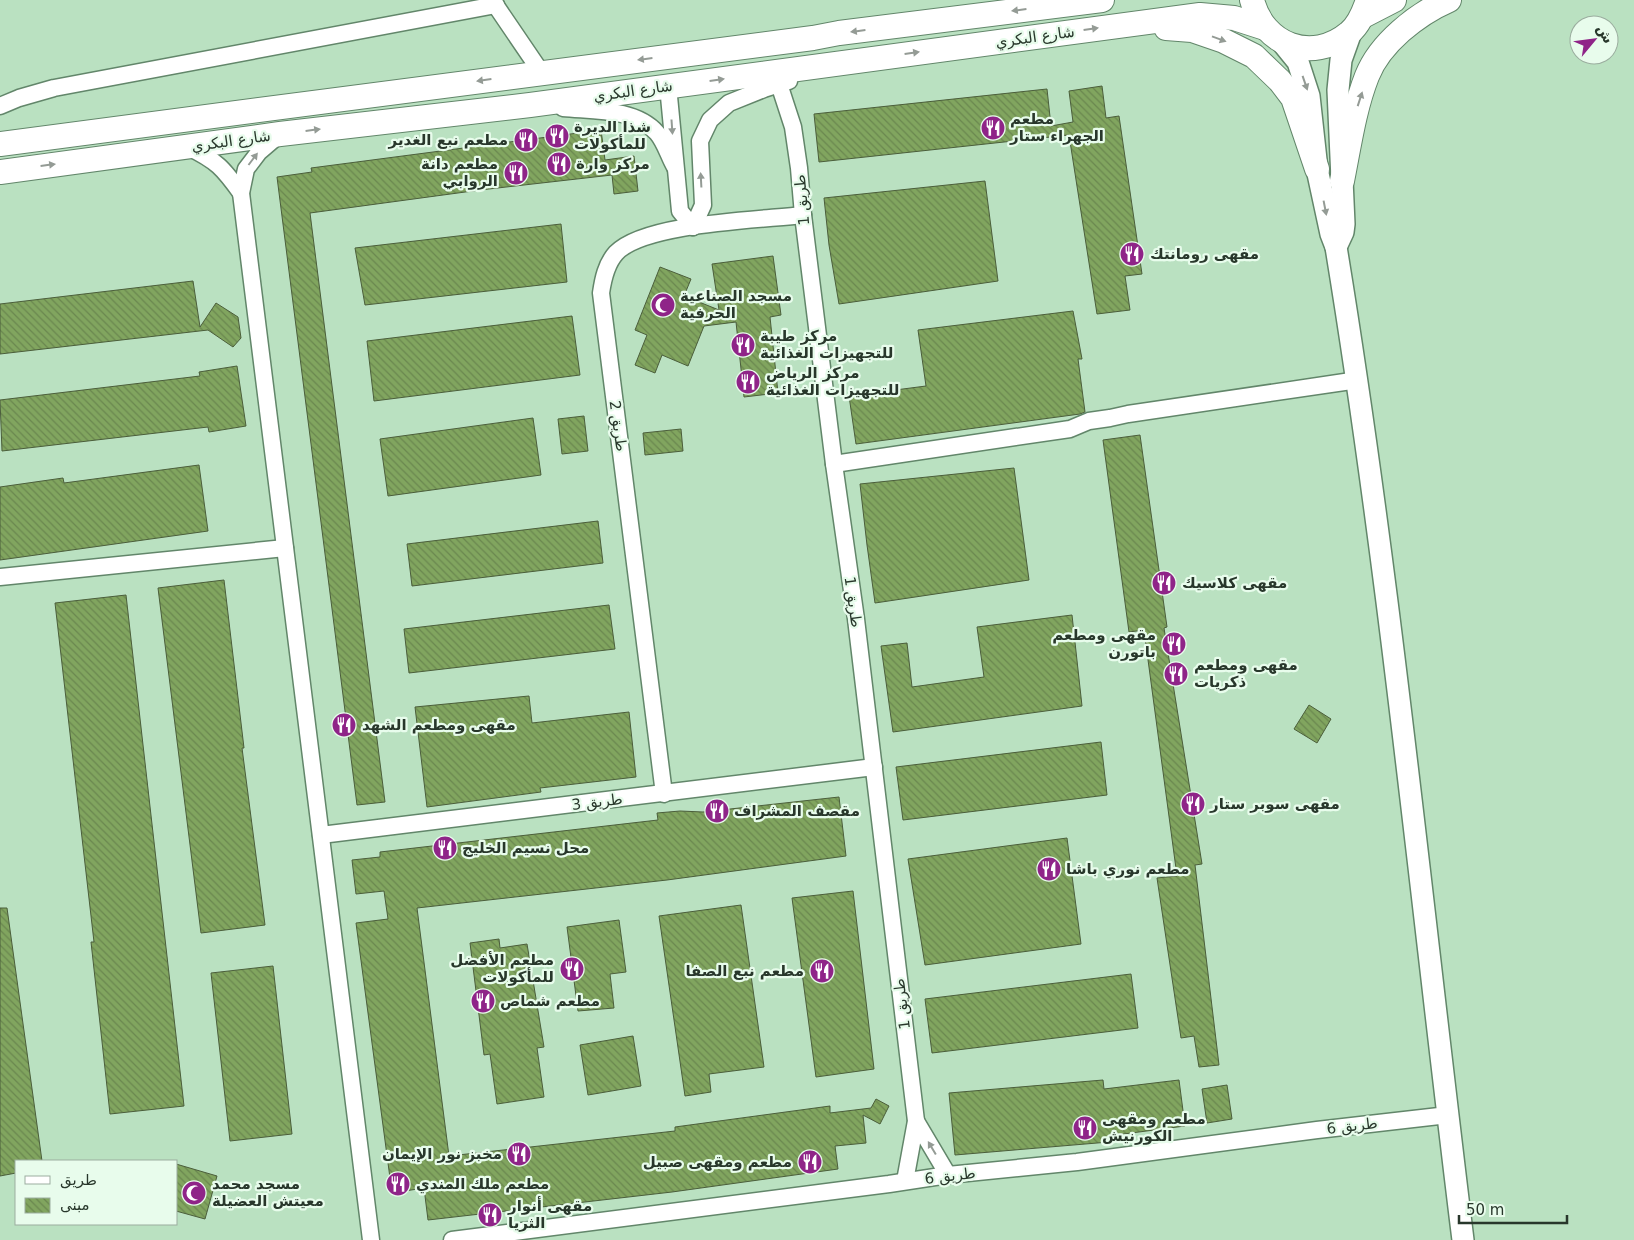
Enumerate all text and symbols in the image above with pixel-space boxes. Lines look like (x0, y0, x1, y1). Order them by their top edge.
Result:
one-way arrow (1011, 6, 1027, 14)
north arrow (1569, 15, 1619, 65)
text: ش (1594, 21, 1617, 46)
street label: شارع البكري (994, 23, 1076, 52)
one-way arrow (1083, 25, 1099, 33)
one-way arrow (850, 27, 866, 35)
one-way arrow (1211, 36, 1226, 43)
one-way arrow (905, 49, 921, 57)
one-way arrow (637, 55, 653, 63)
one-way arrow (476, 76, 492, 84)
one-way arrow (709, 76, 725, 84)
one-way arrow (1302, 76, 1309, 91)
street label: شارع البكري (592, 77, 674, 106)
one-way arrow (1356, 91, 1364, 106)
place label: مطعم الجهراء ستار (1009, 110, 1104, 145)
restaurant icon: مطعم الجهراء ستار (980, 115, 1006, 141)
place label: شذا الديرة للمأكولات (574, 118, 651, 153)
one-way arrow (668, 119, 676, 135)
restaurant icon: شذا الديرة للمأكولات (544, 123, 570, 149)
one-way arrow (306, 126, 322, 134)
street label: شارع البكري (190, 127, 272, 156)
restaurant icon: مطعم نبع الغدير (513, 127, 539, 153)
place label: مطعم نبع الغدير (388, 131, 508, 149)
restaurant icon: مركز وارة (546, 151, 572, 177)
one-way arrow (248, 153, 259, 166)
place label: مطعم دانة الروابي (421, 155, 498, 190)
place label: مركز وارة (576, 155, 650, 173)
restaurant icon: مطعم دانة الروابي (503, 160, 529, 186)
one-way arrow (41, 161, 57, 169)
one-way arrow (697, 172, 705, 188)
street label: طريق 1 (791, 174, 813, 226)
one-way arrow (1322, 201, 1330, 217)
restaurant icon: مقهى رومانتك (1119, 241, 1145, 267)
place label: مقهى رومانتك (1150, 245, 1259, 263)
place label: مسجد الصناعية الحرفية (680, 287, 792, 322)
mosque icon: مسجد الصناعية الحرفية (650, 292, 676, 318)
place label: مركز طيبة للتجهيزات الغذائية (760, 327, 893, 362)
restaurant icon: مركز طيبة للتجهيزات الغذائية (730, 332, 756, 358)
place label: مركز الرياض للتجهيزات الغذائية (766, 364, 899, 399)
restaurant icon: مركز الرياض للتجهيزات الغذائية (735, 369, 761, 395)
street label: طريق 2 (606, 399, 630, 453)
restaurant icon: مقهى كلاسيك (1151, 570, 1177, 596)
place label: مقهى كلاسيك (1182, 574, 1287, 592)
street label: طريق 1 (841, 575, 865, 629)
place label: مقهى ومطعم باتورن (1052, 626, 1156, 661)
restaurant icon: مقهى ومطعم باتورن (1161, 631, 1187, 657)
place label: مقهى ومطعم ذكريات (1194, 656, 1298, 691)
restaurant icon: مقهى ومطعم ذكريات (1163, 661, 1189, 687)
restaurant icon: مقهى ومطعم الشهد (331, 712, 357, 738)
place label: مقهى ومطعم الشهد (362, 716, 516, 734)
street label: طريق 3 (570, 790, 624, 814)
restaurant icon: مقهى سوبر ستار (1180, 791, 1206, 817)
place label: مقهى سوبر ستار (1209, 795, 1340, 813)
restaurant icon: مقصف المشراف (704, 798, 730, 824)
place label: مقصف المشراف (734, 802, 860, 820)
restaurant icon: محل نسيم الخليج (432, 835, 458, 861)
place label: محل نسيم الخليج (462, 839, 589, 857)
restaurant icon: مطعم نوري باشا (1036, 856, 1062, 882)
place label: مطعم نوري باشا (1066, 860, 1190, 879)
place label: مطعم الأفضل للمأكولات (450, 951, 554, 986)
restaurant icon: مطعم الأفضل للمأكولات (559, 956, 585, 982)
restaurant icon: مطعم نبع الصفا (809, 958, 835, 984)
place label: مطعم نبع الصفا (685, 962, 804, 980)
street label: طريق 1 (890, 977, 914, 1031)
restaurant icon: مطعم شماص (470, 988, 496, 1014)
place label: مطعم شماص (500, 992, 600, 1010)
place label: مطعم ومقهى الكورنيش (1102, 1110, 1206, 1145)
street label: طريق 6 (1325, 1114, 1379, 1138)
restaurant icon: مطعم ومقهى الكورنيش (1072, 1115, 1098, 1141)
restaurant icon: مخبز نور الإيمان (506, 1141, 532, 1167)
one-way arrow (928, 1142, 937, 1155)
place label: مخبز نور الإيمان (382, 1145, 502, 1163)
restaurant icon: مطعم ومقهى صبيل (797, 1149, 823, 1175)
place label: مطعم ومقهى صبيل (643, 1153, 792, 1171)
legend (15, 1160, 178, 1225)
street label: طريق 6 (923, 1164, 977, 1188)
text: طريق (60, 1171, 97, 1189)
restaurant icon: مطعم ملك المندي (385, 1171, 411, 1197)
place label: مسجد محمد معيتش العضيلة (212, 1175, 324, 1210)
place label: مطعم ملك المندي (416, 1175, 549, 1194)
mosque icon: مسجد محمد معيتش العضيلة (181, 1180, 207, 1206)
scale bar (1459, 1192, 1566, 1224)
text: مبنى (60, 1196, 90, 1214)
place label: مقهى أنوار الثريا (507, 1196, 592, 1232)
text: 50 m (1466, 1201, 1504, 1219)
restaurant icon: مقهى أنوار الثريا (477, 1202, 503, 1228)

